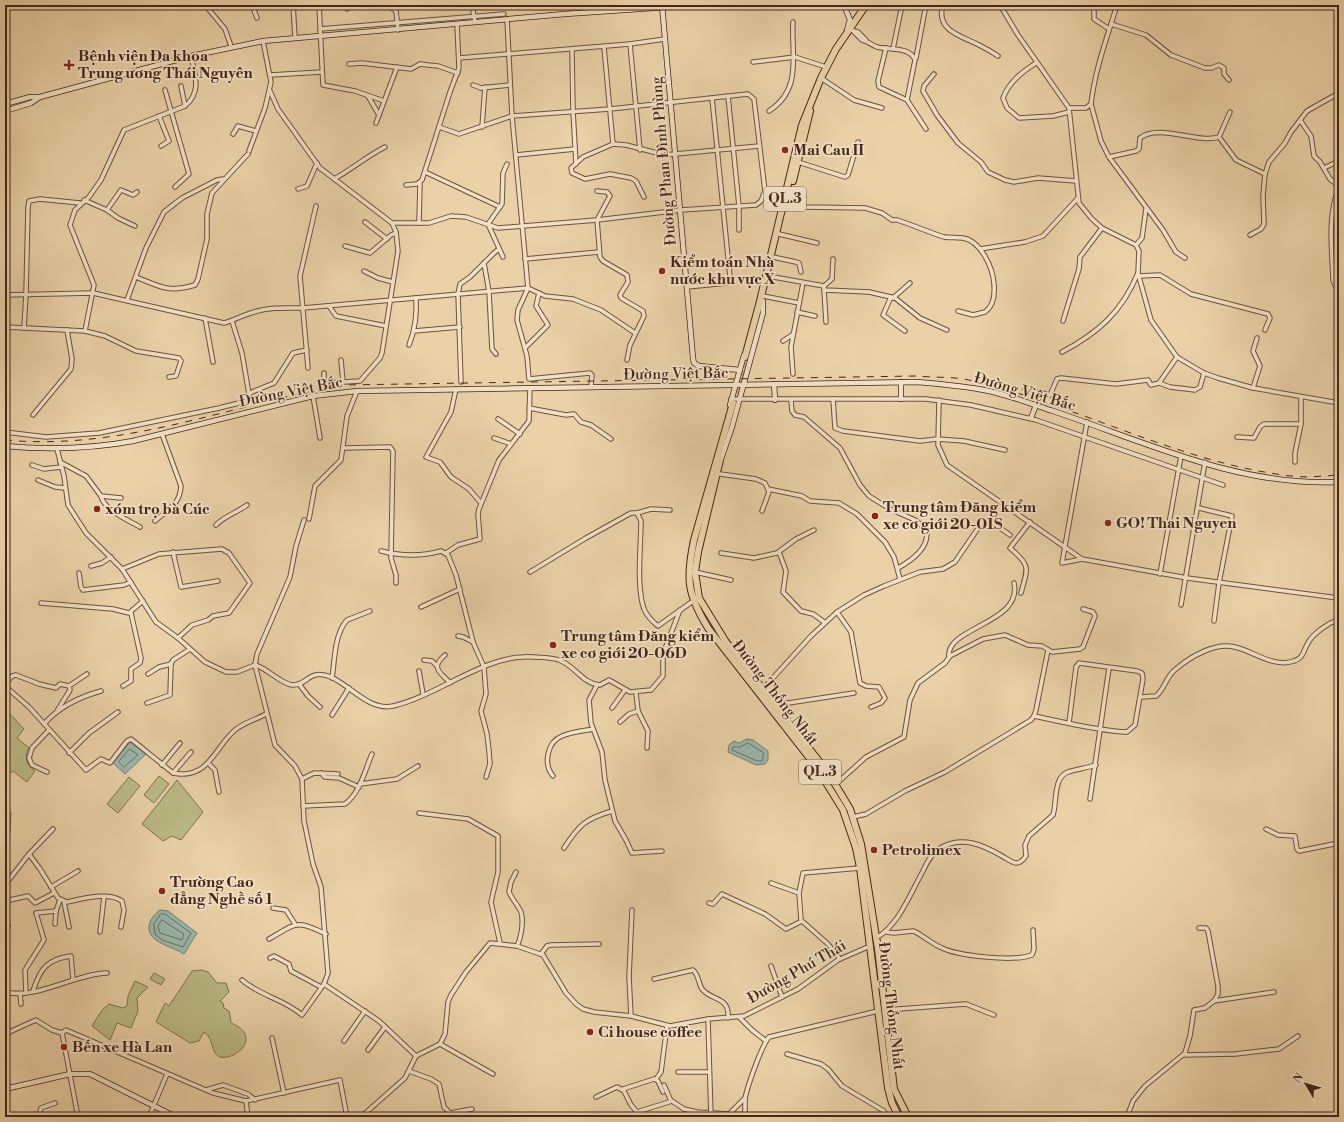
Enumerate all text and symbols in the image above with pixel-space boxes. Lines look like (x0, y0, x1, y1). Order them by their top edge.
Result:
place label: Bệnh viện Đa khoa Trung ương Thái Nguyên (78, 47, 253, 83)
marker: Bệnh viện Đa khoa Trung ương Thái Nguyên (63, 59, 75, 71)
street label: Đường Phan Đình Phùng (647, 76, 681, 246)
place label: Mai Cau II (793, 141, 864, 160)
marker: Mai Cau II (780, 145, 790, 155)
road number: QL.3 (764, 187, 806, 211)
place label: Kiểm toán Nhà nước khu vực X (670, 253, 776, 289)
marker: Kiểm toán Nhà nước khu vực X (657, 266, 667, 276)
street label: Đường Việt Bắc (623, 364, 729, 384)
street label: Đường Việt Bắc (972, 368, 1078, 416)
street label: Đường Việt Bắc (238, 373, 344, 411)
place label: Trung tâm Đăng kiểm xe cơ giới 20-01S (883, 498, 1037, 534)
place label: xóm trọ bà Cúc (105, 500, 210, 519)
marker: xóm trọ bà Cúc (92, 504, 102, 514)
marker: Trung tâm Đăng kiểm xe cơ giới 20-01S (870, 511, 880, 521)
place label: GO! Thai Nguyen (1116, 514, 1237, 533)
marker: GO! Thai Nguyen (1103, 518, 1113, 528)
place label: Trung tâm Đăng kiểm xe cơ giới 20-06D (561, 627, 715, 663)
street label: Đường Thống Nhất (728, 636, 823, 750)
marker: Trung tâm Đăng kiểm xe cơ giới 20-06D (548, 640, 558, 650)
road number: QL.3 (799, 760, 841, 784)
place label: Petrolimex (882, 841, 962, 860)
marker: Petrolimex (869, 845, 879, 855)
place label: Trường Cao đẳng Nghề số 1 (170, 873, 273, 909)
marker: Trường Cao đẳng Nghề số 1 (157, 886, 167, 896)
street label: Đường Phú Thái (744, 936, 850, 1008)
street label: Đường Thống Nhất (874, 941, 908, 1072)
place label: Ci house coffee (598, 1023, 702, 1042)
marker: Ci house coffee (585, 1027, 595, 1037)
place label: Bến xe Hà Lan (72, 1038, 173, 1057)
marker: Bến xe Hà Lan (59, 1042, 69, 1052)
north arrow (1286, 1064, 1326, 1104)
text: N (1291, 1070, 1307, 1086)

